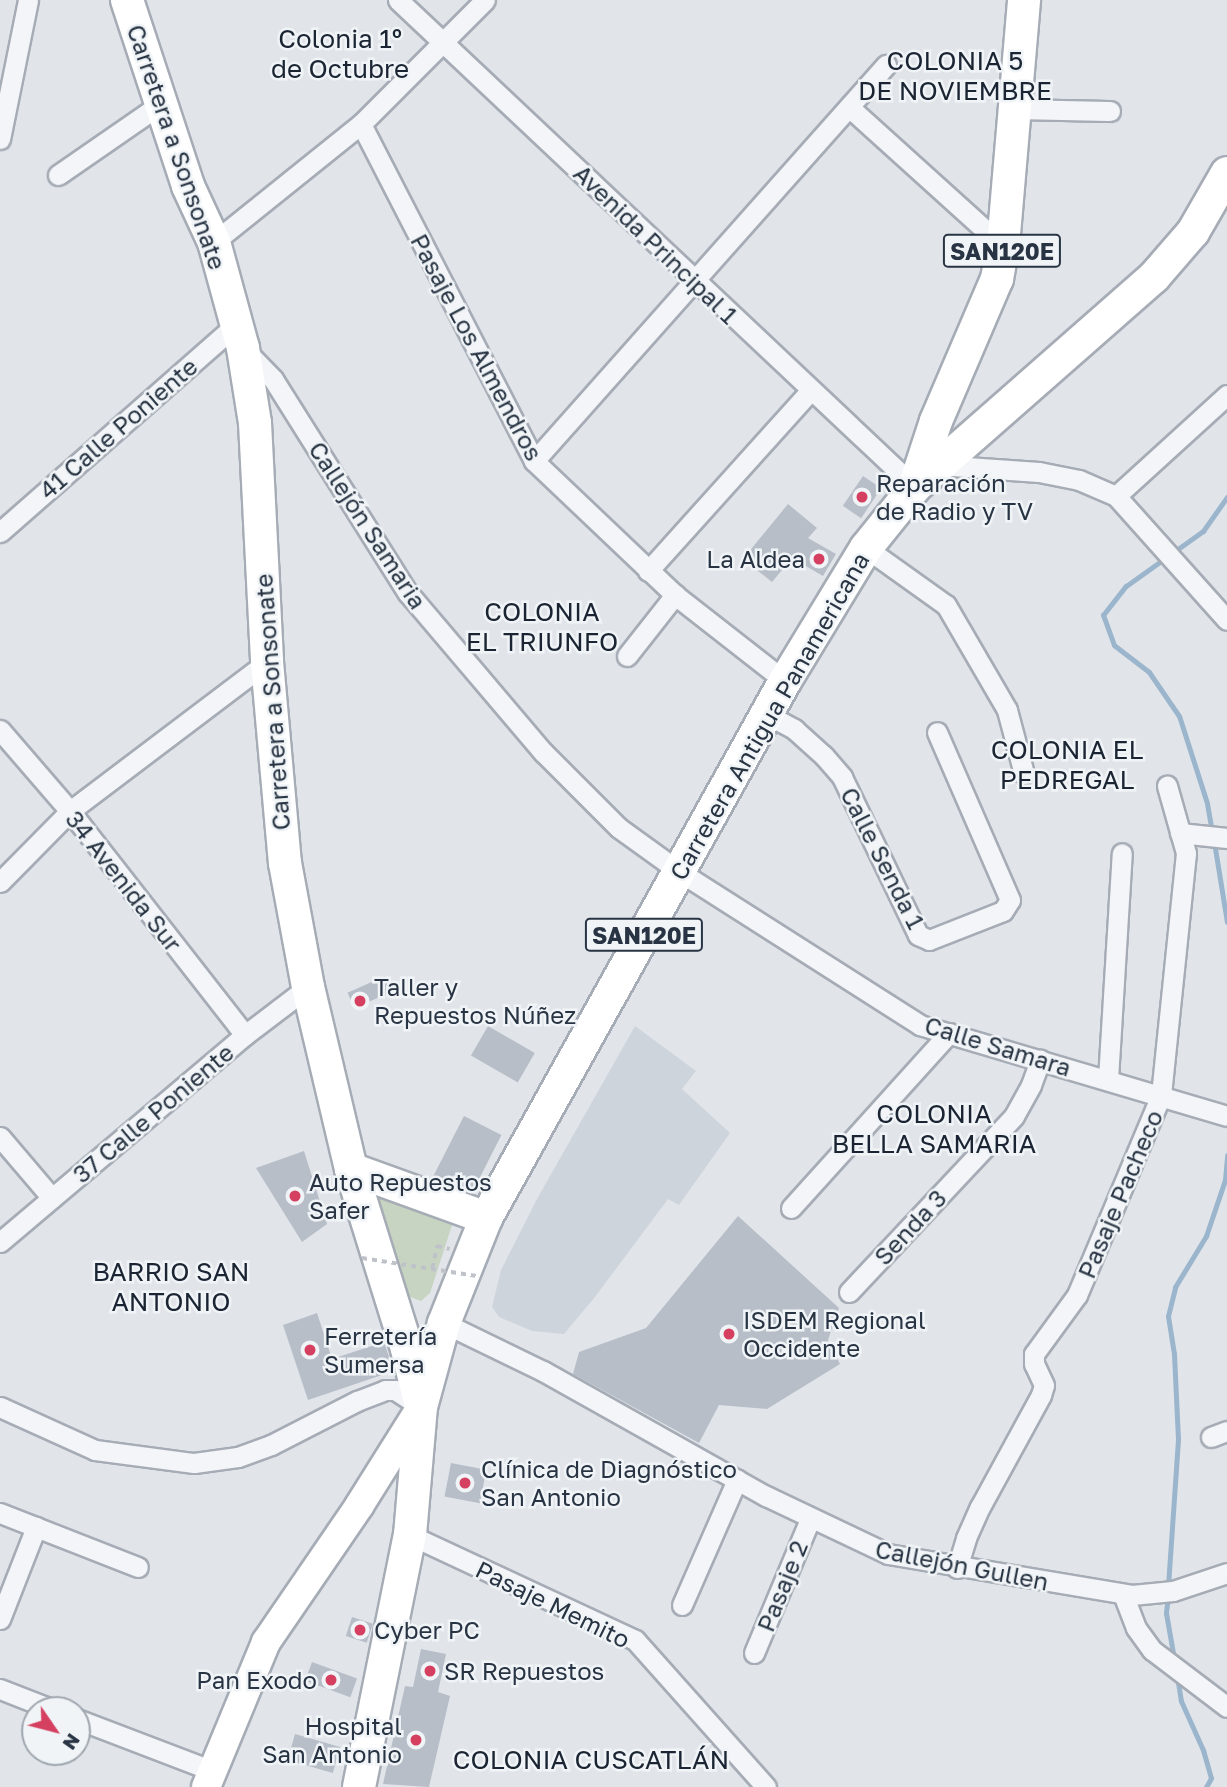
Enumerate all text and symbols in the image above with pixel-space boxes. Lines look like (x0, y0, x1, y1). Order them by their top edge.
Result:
street label: Carretera a Sonsonate (122, 21, 232, 273)
district label: Colonia 1º de Octubre (262, 23, 418, 84)
district label: COLONIA 5 DE NOVIEMBRE (848, 45, 1062, 106)
street label: Avenida Principal 1 (568, 158, 744, 330)
street label: Pasaje Los Almendros (405, 229, 549, 465)
road number: SAN120E (942, 232, 1062, 270)
street label: 41 Calle Poniente (33, 351, 203, 505)
street label: Callejón Samaria (303, 436, 433, 614)
place label: Reparación de Radio y TV (876, 469, 1033, 525)
marker: Reparación de Radio y TV (854, 489, 870, 505)
place label: La Aldea (706, 545, 805, 573)
street label: Carretera Antigua Panamericana (663, 547, 875, 885)
marker: La Aldea (811, 551, 827, 567)
street label: Carretera a Sonsonate (249, 573, 295, 831)
district label: COLONIA EL TRIUNFO (457, 596, 627, 658)
district label: COLONIA EL PEDREGAL (982, 734, 1152, 796)
street label: Calle Senda 1 (835, 782, 931, 934)
street label: 34 Avenida Sur (60, 805, 188, 957)
road number: SAN120E (584, 916, 704, 954)
place label: Taller y Repuestos Núñez (374, 973, 576, 1029)
marker: Taller y Repuestos Núñez (352, 993, 368, 1009)
street label: Calle Samara (921, 1010, 1075, 1082)
street label: 37 Calle Poniente (67, 1037, 239, 1189)
district label: COLONIA BELLA SAMARIA (820, 1098, 1048, 1160)
street label: Pasaje Pacheco (1072, 1106, 1168, 1282)
place label: Auto Repuestos Safer (309, 1168, 492, 1224)
street label: Senda 3 (868, 1183, 952, 1271)
marker: Auto Repuestos Safer (287, 1188, 303, 1204)
district label: BARRIO SAN ANTONIO (84, 1256, 258, 1318)
place label: ISDEM Regional Occidente (743, 1306, 926, 1362)
place label: Ferretería Sumersa (324, 1322, 437, 1378)
marker: ISDEM Regional Occidente (721, 1326, 737, 1342)
marker: Ferretería Sumersa (302, 1342, 318, 1358)
place label: Clínica de Diagnóstico San Antonio (481, 1455, 737, 1511)
marker: Clínica de Diagnóstico San Antonio (455, 1473, 475, 1493)
street label: Callejón Gullen (873, 1534, 1051, 1596)
street label: Pasaje 2 (751, 1536, 813, 1636)
street label: Pasaje Memito (471, 1554, 635, 1654)
place label: Cyber PC (374, 1616, 480, 1644)
marker: Cyber PC (352, 1622, 368, 1638)
place label: SR Repuestos (444, 1657, 604, 1685)
marker: SR Repuestos (422, 1663, 438, 1679)
place label: Pan Exodo (196, 1666, 317, 1694)
marker: Pan Exodo (323, 1672, 339, 1688)
north arrow (21, 1696, 91, 1766)
place label: Hospital San Antonio (262, 1712, 402, 1768)
text: N (58, 1730, 86, 1755)
marker: Hospital San Antonio (408, 1732, 424, 1748)
district label: COLONIA CUSCATLÁN (438, 1744, 744, 1776)

